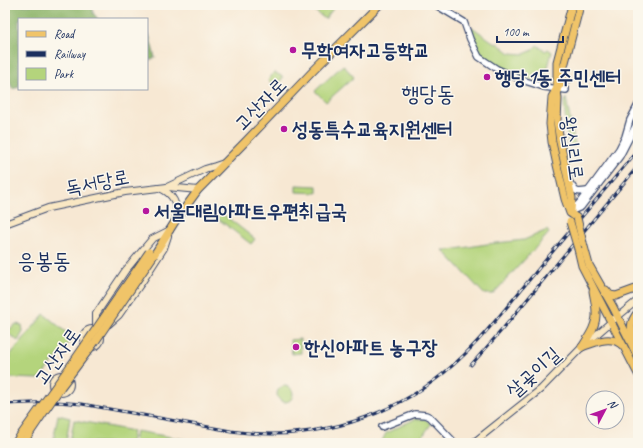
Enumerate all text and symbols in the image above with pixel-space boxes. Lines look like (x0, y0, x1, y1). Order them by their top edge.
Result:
legend (18, 18, 148, 90)
scale bar (497, 18, 563, 44)
text: 100 m (503, 24, 530, 40)
text: Road (54, 26, 76, 42)
place label: 무학여자고등학교 (301, 38, 430, 63)
marker: 무학여자고등학교 (288, 45, 298, 55)
text: Railway (54, 46, 86, 62)
place label: 행당1동 주민센터 (494, 65, 622, 90)
text: Park (54, 66, 75, 82)
marker: 행당1동 주민센터 (482, 72, 492, 82)
street label: 고산자로 (229, 73, 292, 136)
district label: 행당동 (401, 80, 455, 108)
street label: 왕십리로 (556, 114, 589, 182)
place label: 성동특수교육지원센터 (292, 117, 453, 142)
marker: 성동특수교육지원센터 (279, 124, 289, 134)
street label: 독서당로 (63, 164, 131, 201)
place label: 서울대림아파트우편취급국 (154, 199, 347, 224)
marker: 서울대림아파트우편취급국 (141, 206, 151, 216)
district label: 응봉동 (17, 247, 71, 275)
street label: 고산자로 (29, 323, 86, 390)
place label: 한신아파트 농구장 (303, 335, 438, 360)
marker: 한신아파트 농구장 (291, 342, 301, 352)
street label: 살곶이길 (501, 342, 566, 403)
north arrow (585, 390, 625, 430)
text: N (605, 396, 621, 412)

